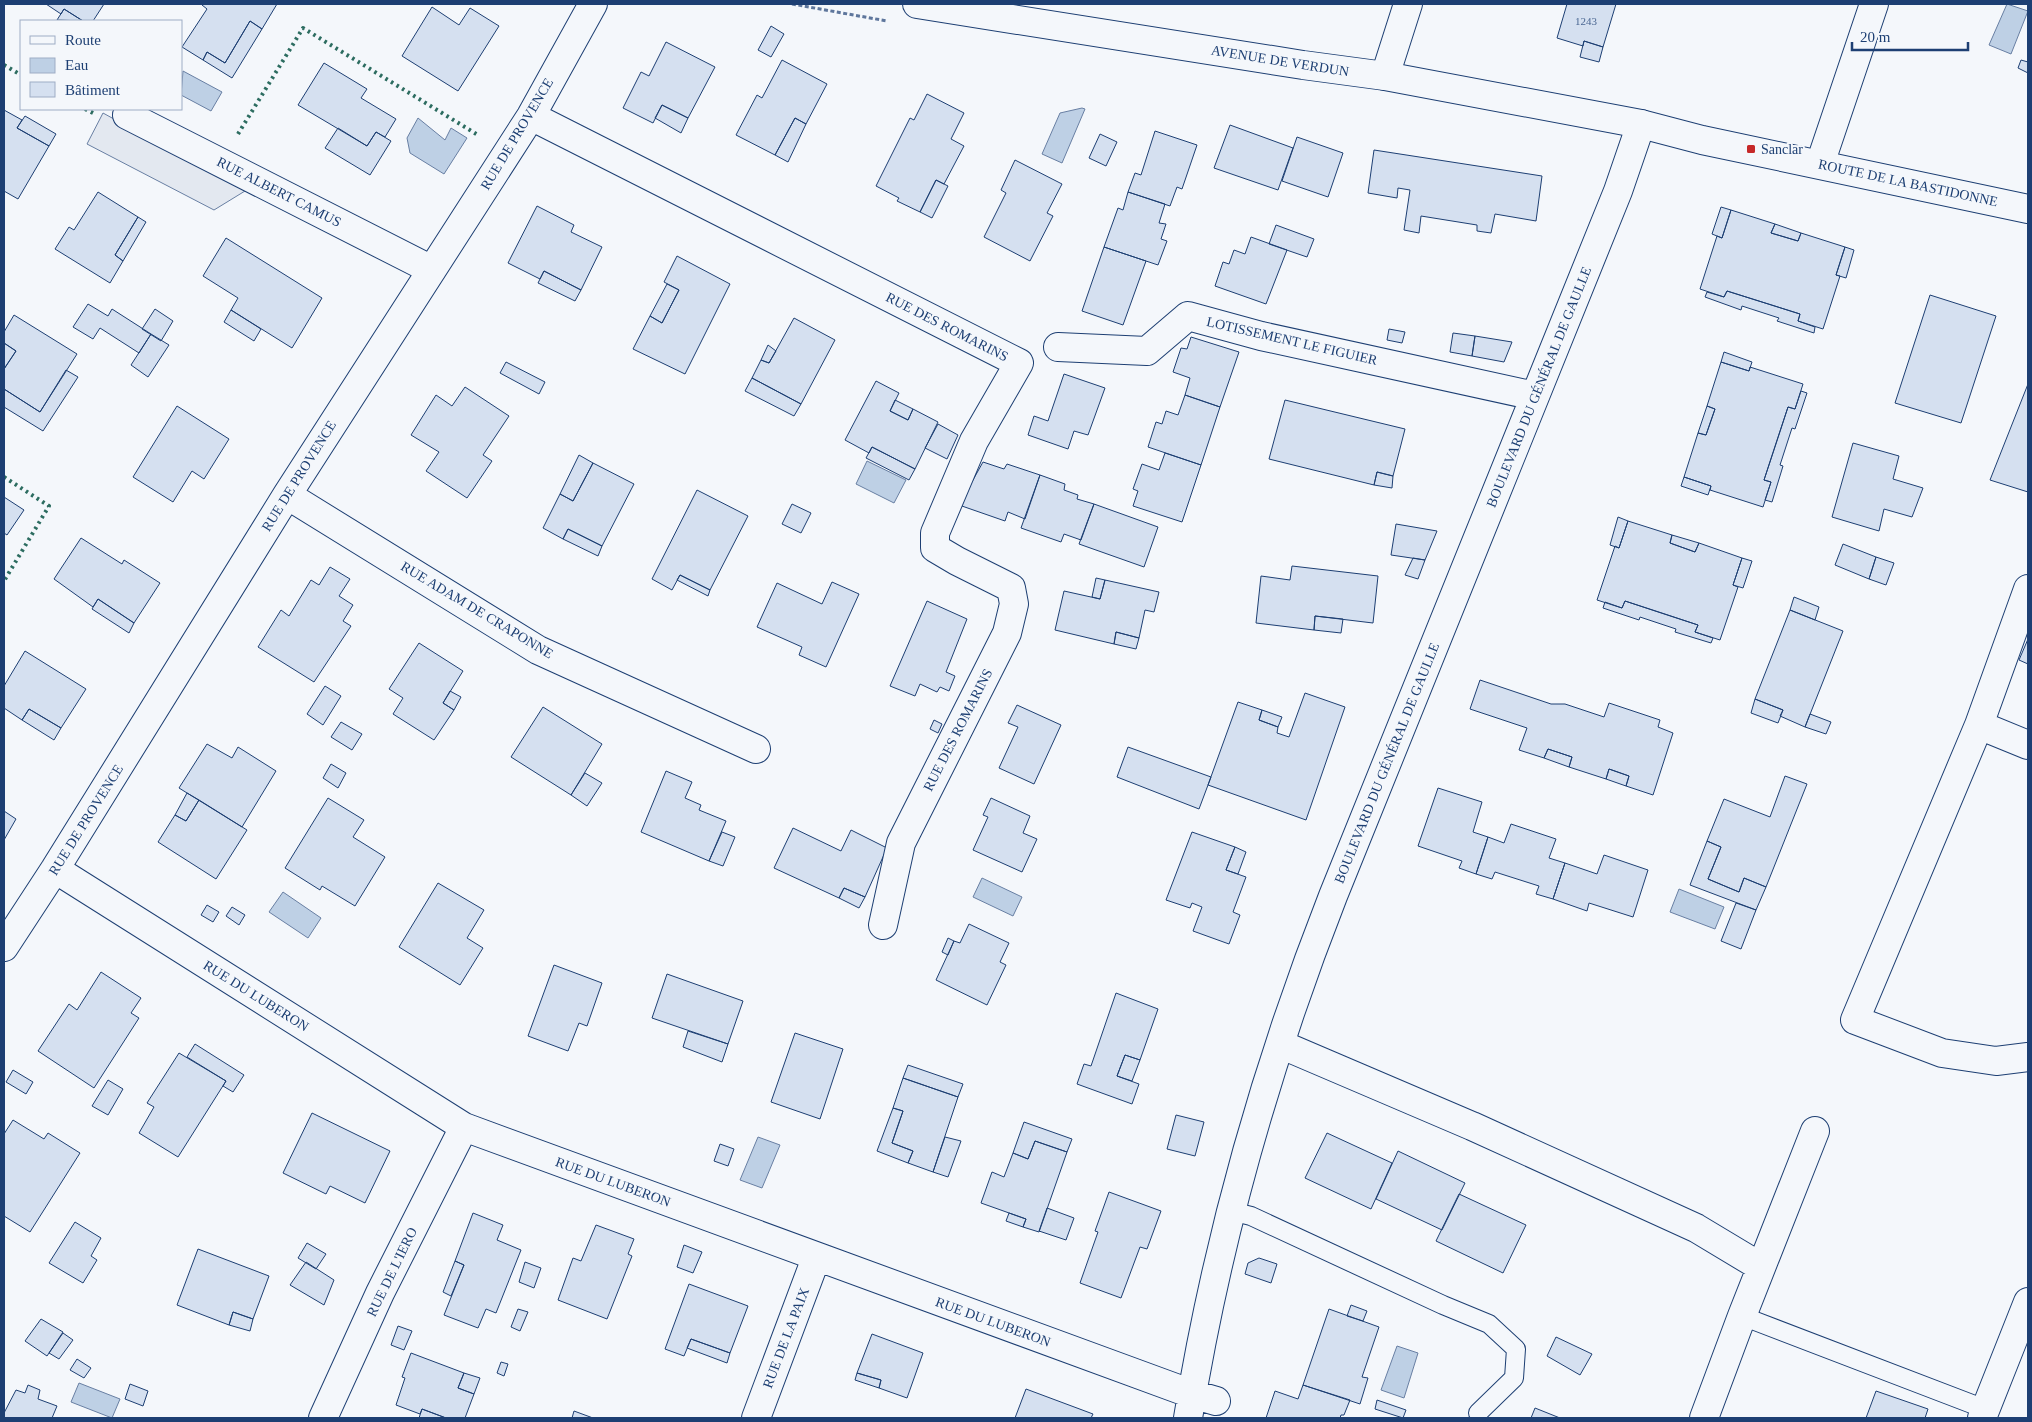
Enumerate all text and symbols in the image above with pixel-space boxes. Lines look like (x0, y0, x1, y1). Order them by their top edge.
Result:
house number: 1243 (1575, 15, 1598, 27)
legend (20, 20, 182, 110)
scale bar (1852, 20, 1968, 52)
text: 20 m (1860, 29, 1891, 45)
text: Route (65, 32, 101, 48)
street label: AVENUE DE VERDUN (1210, 43, 1350, 79)
text: Eau (65, 57, 89, 73)
street label: RUE DE PROVENCE (478, 75, 556, 193)
text: Bâtiment (65, 82, 121, 98)
place label: Sanclar (1761, 142, 1803, 157)
marker: Sanclar (1745, 143, 1757, 155)
street label: RUE ALBERT CAMUS (214, 154, 344, 230)
street label: ROUTE DE LA BASTIDONNE (1817, 157, 1999, 209)
street label: BOULEVARD DU GÉNÉRAL DE GAULLE (1483, 264, 1594, 510)
street label: RUE DES ROMARINS (883, 290, 1011, 364)
street label: LOTISSEMENT LE FIGUIER (1205, 314, 1379, 368)
street label: RUE DE PROVENCE (259, 418, 339, 534)
street label: RUE ADAM DE CRAPONNE (398, 559, 556, 661)
street label: BOULEVARD DU GÉNÉRAL DE GAULLE (1331, 640, 1442, 886)
street label: RUE DES ROMARINS (921, 666, 995, 794)
street label: RUE DE PROVENCE (46, 762, 126, 878)
street label: RUE DU LUBERON (201, 957, 311, 1035)
street label: RUE DU LUBERON (553, 1154, 673, 1210)
street label: RUE DE L'IERO (364, 1225, 420, 1319)
street label: RUE DE LA PAIX (760, 1286, 812, 1390)
street label: RUE DU LUBERON (933, 1294, 1053, 1350)

